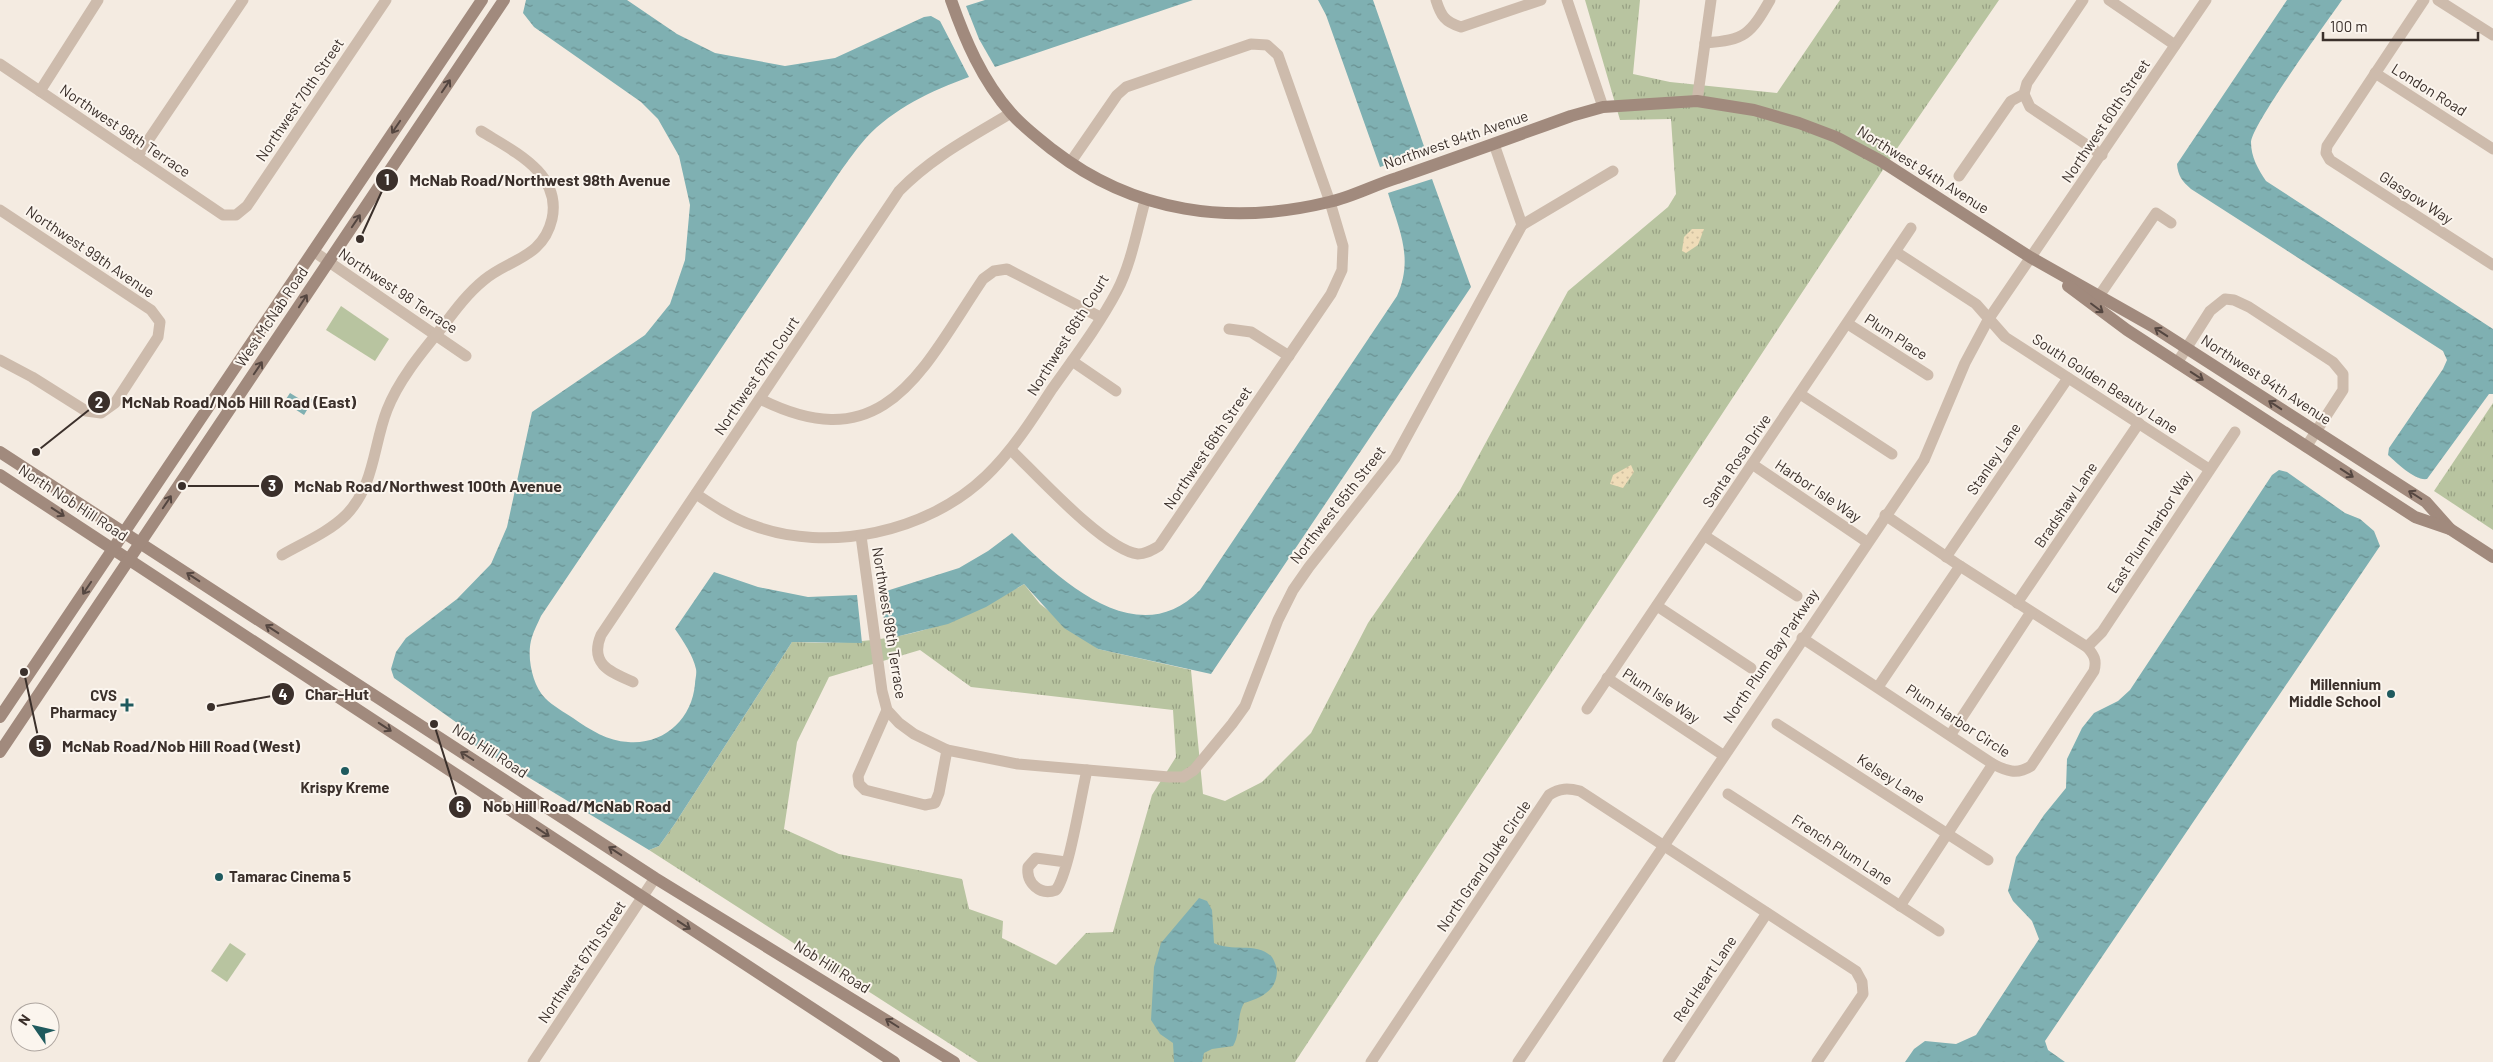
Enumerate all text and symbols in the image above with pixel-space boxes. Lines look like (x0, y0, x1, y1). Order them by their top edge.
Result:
scale bar (2323, 10, 2478, 42)
text: 100 m (2330, 17, 2368, 35)
street label: Northwest 70th Street (251, 34, 347, 164)
street label: Northwest 60th Street (2057, 55, 2153, 186)
street label: London Road (2389, 59, 2470, 119)
one-way arrow (441, 79, 451, 93)
street label: Northwest 98th Terrace (57, 80, 194, 181)
street label: Northwest 94th Avenue (1381, 106, 1530, 172)
one-way arrow (391, 120, 401, 134)
street label: Northwest 94th Avenue (1854, 121, 1993, 217)
callout: McNab Road/Northwest 98th Avenue (375, 165, 681, 196)
street label: Glasgow Way (2376, 167, 2457, 228)
text: 1 (384, 170, 390, 188)
text: McNab Road/Northwest 98th Avenue (409, 170, 671, 189)
street label: Northwest 99th Avenue (23, 201, 158, 301)
one-way arrow (350, 214, 361, 228)
street label: Northwest 98 Terrace (336, 244, 462, 337)
street label: West McNab Road (231, 263, 311, 370)
street label: Northwest 66th Court (1022, 270, 1112, 399)
one-way arrow (298, 294, 308, 308)
one-way arrow (2090, 302, 2103, 313)
street label: Plum Place (1862, 309, 1931, 363)
street label: Northwest 67th Court (710, 313, 803, 438)
one-way arrow (2155, 327, 2169, 337)
street label: South Golden Beauty Lane (2029, 329, 2182, 437)
street label: Northwest 94th Avenue (2198, 330, 2335, 428)
one-way arrow (253, 361, 263, 375)
one-way arrow (2190, 371, 2204, 381)
street label: Northwest 66th Street (1159, 383, 1255, 512)
callout: McNab Road/Nob Hill Road (East) (86, 387, 366, 418)
text: McNab Road/Nob Hill Road (East) (122, 392, 357, 411)
text: 2 (95, 393, 103, 411)
one-way arrow (2268, 400, 2282, 410)
street label: Santa Rosa Drive (1698, 410, 1774, 511)
street label: Stanley Lane (1962, 419, 2024, 498)
street label: Northwest 65th Street (1286, 442, 1389, 567)
street label: Harbor Isle Way (1772, 455, 1865, 526)
street label: Bradshaw Lane (2030, 458, 2100, 551)
street label: North Nob Hill Road (15, 460, 132, 544)
street label: East Plum Harbor Way (2103, 467, 2196, 596)
one-way arrow (2340, 468, 2354, 478)
callout: McNab Road/Northwest 100th Avenue (259, 471, 572, 502)
text: 3 (268, 476, 276, 494)
text: McNab Road/Northwest 100th Avenue (294, 476, 562, 495)
one-way arrow (2409, 490, 2423, 500)
one-way arrow (162, 495, 172, 509)
one-way arrow (51, 508, 65, 518)
street label: Northwest 98th Terrace (869, 546, 911, 700)
one-way arrow (186, 572, 200, 582)
one-way arrow (81, 581, 91, 595)
street label: North Plum Bay Parkway (1719, 585, 1822, 726)
one-way arrow (265, 624, 279, 634)
street label: Plum Isle Way (1620, 664, 1704, 727)
place label: Millennium Middle School (2289, 675, 2381, 710)
callout: Char-Hut (270, 679, 380, 710)
street label: Plum Harbor Circle (1903, 680, 2014, 761)
text: Char-Hut (305, 684, 369, 703)
text: 4 (278, 685, 288, 703)
place label: CVS Pharmacy (50, 686, 117, 721)
marker: Millennium Middle School (2385, 688, 2397, 700)
marker: CVS Pharmacy (121, 699, 133, 711)
street label: Nob Hill Road (449, 719, 532, 781)
one-way arrow (378, 721, 392, 732)
callout: McNab Road/Nob Hill Road (West) (27, 731, 310, 762)
text: 5 (36, 736, 44, 754)
text: McNab Road/Nob Hill Road (West) (62, 736, 301, 755)
street label: Kelsey Lane (1854, 750, 1929, 807)
one-way arrow (461, 751, 475, 761)
marker: Krispy Kreme (339, 765, 351, 777)
place label: Krispy Kreme (300, 778, 390, 796)
callout: Nob Hill Road/McNab Road (448, 791, 681, 822)
text: Nob Hill Road/McNab Road (483, 796, 671, 815)
street label: North Grand Duke Circle (1432, 796, 1534, 935)
text: 6 (456, 797, 464, 815)
street label: French Plum Lane (1789, 810, 1896, 888)
one-way arrow (536, 827, 550, 837)
one-way arrow (608, 846, 622, 856)
place label: Tamarac Cinema 5 (229, 867, 351, 885)
marker: Tamarac Cinema 5 (213, 871, 225, 883)
street label: Northwest 67th Street (534, 897, 629, 1026)
one-way arrow (676, 920, 690, 930)
street label: Red Heart Lane (1669, 932, 1740, 1025)
street label: Nob Hill Road (791, 936, 874, 997)
north arrow (10, 1002, 60, 1052)
text: N (14, 1011, 33, 1028)
one-way arrow (885, 1018, 899, 1028)

